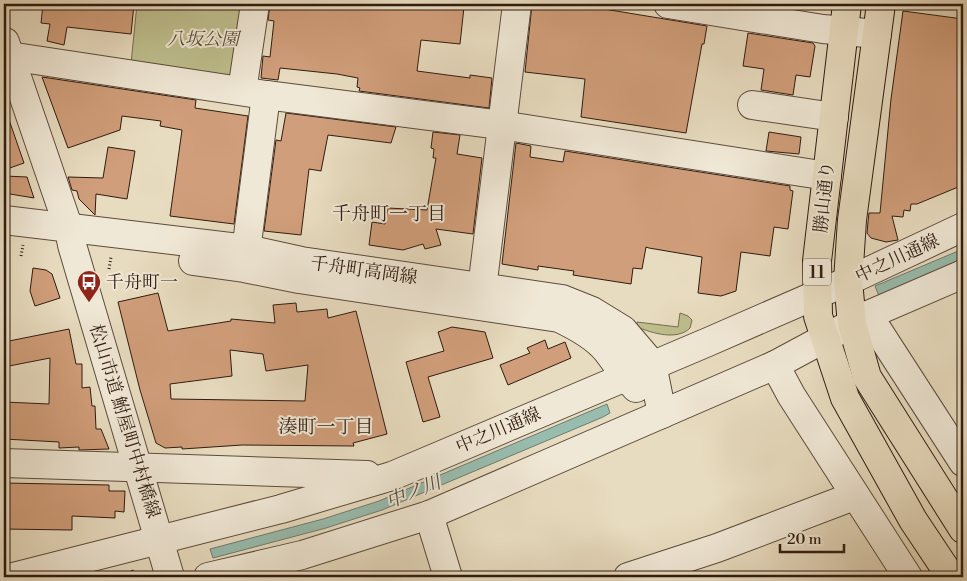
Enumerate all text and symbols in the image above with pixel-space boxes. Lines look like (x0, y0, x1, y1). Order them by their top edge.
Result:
park label: 八坂公園 (167, 28, 242, 51)
street label: 勝山通り (809, 160, 840, 234)
district label: 千舟町一丁目 (332, 202, 446, 226)
street label: 中之川通線 (852, 229, 943, 288)
street label: 千舟町高岡線 (309, 252, 419, 289)
road number: 11 (803, 258, 831, 286)
bus stop icon: 千舟町一 (76, 269, 102, 303)
place label: 千舟町一 (106, 271, 178, 294)
street label: 松山市道 鮒屋町中村橋線 (84, 321, 165, 521)
street label: 中之川通線 (452, 402, 544, 459)
district label: 湊町一丁目 (278, 415, 374, 439)
water label: 中ノ川 (382, 469, 446, 514)
scale bar (780, 521, 843, 553)
text: 20 m (787, 530, 822, 549)

